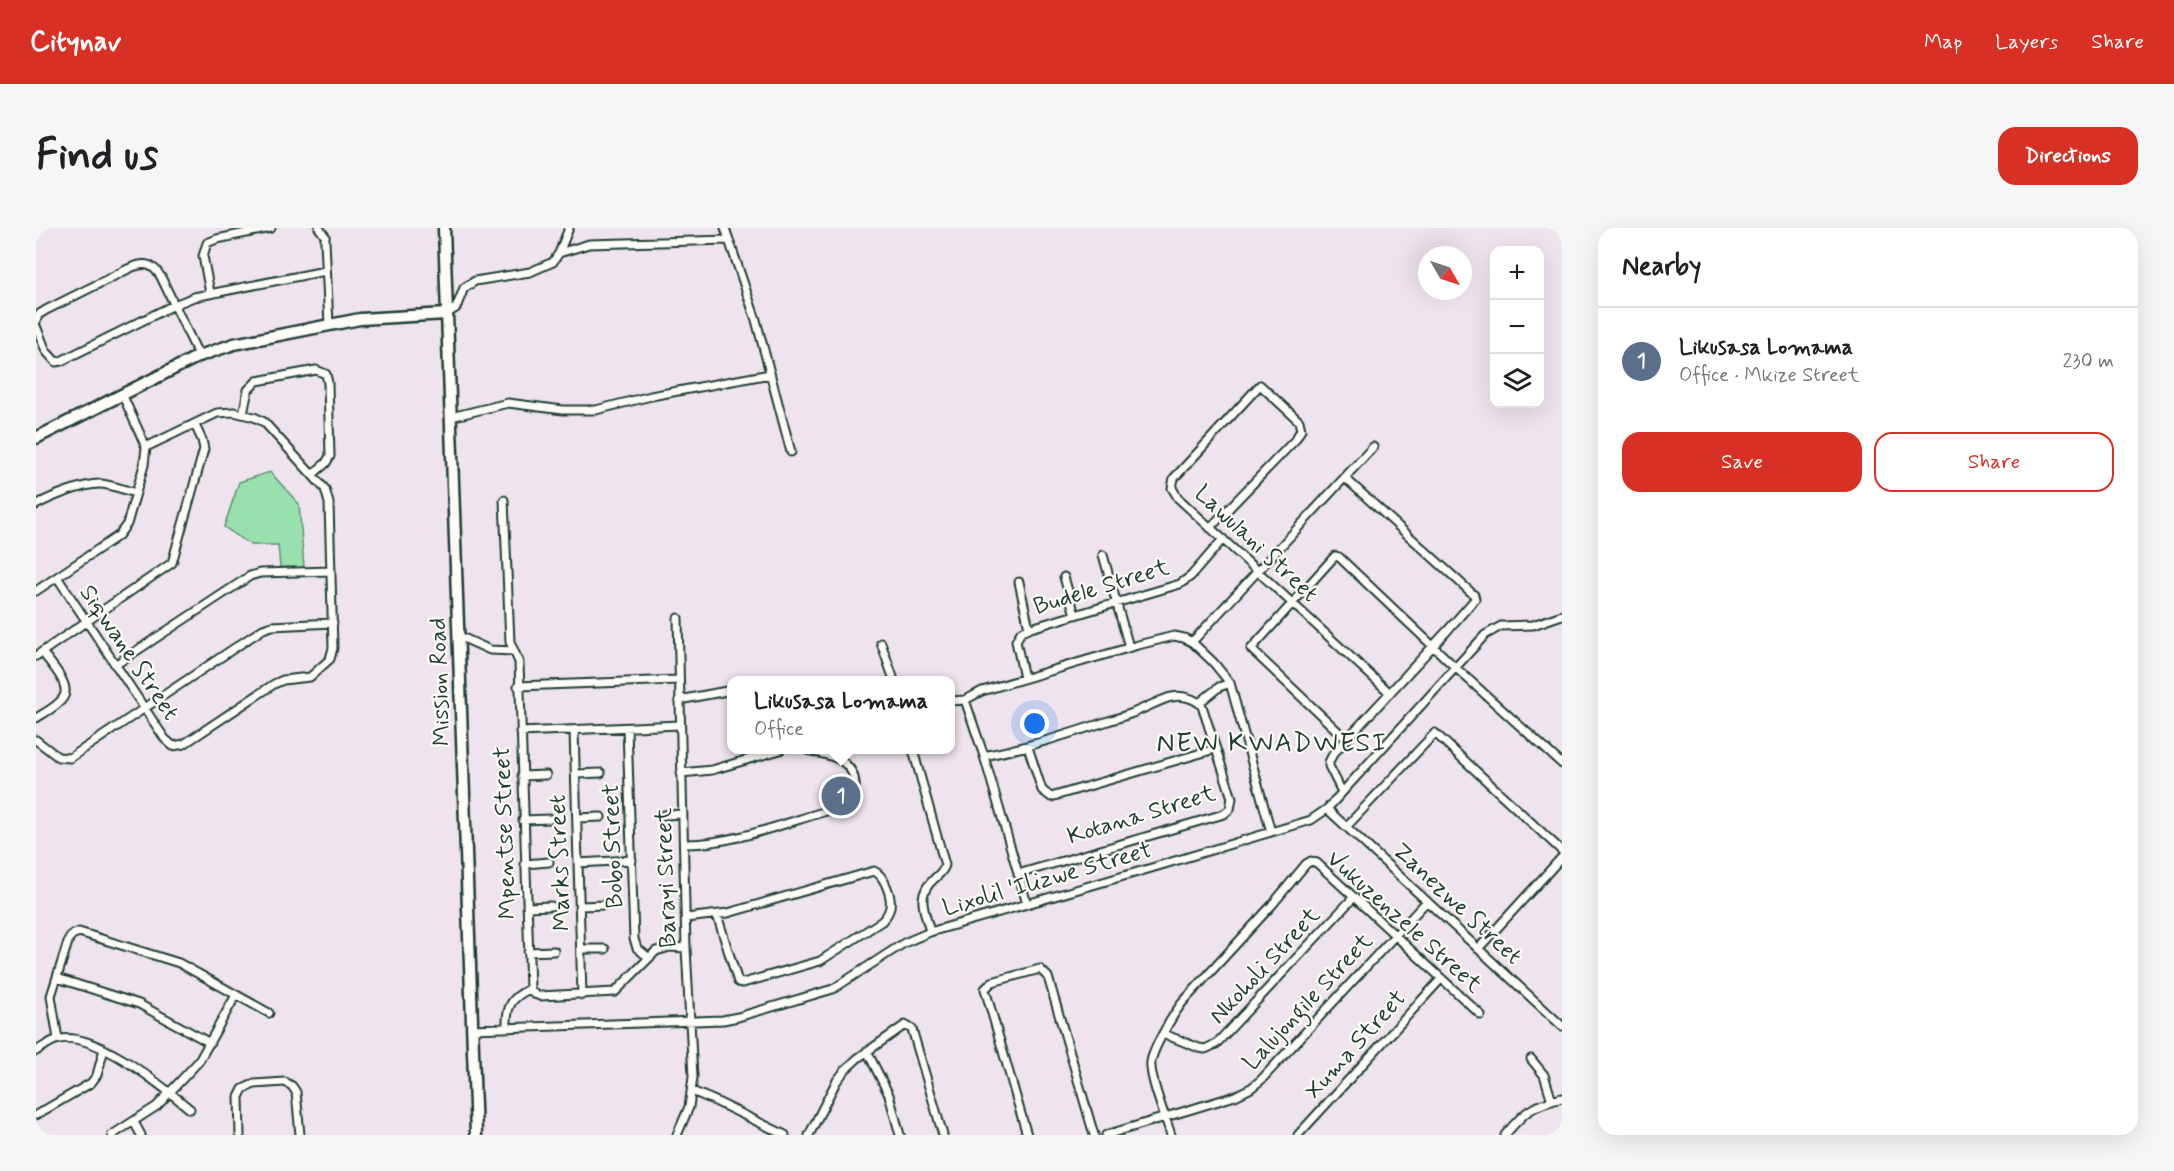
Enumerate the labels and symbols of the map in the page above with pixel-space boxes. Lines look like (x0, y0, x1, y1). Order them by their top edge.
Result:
north arrow (1418, 246, 1472, 300)
street label: Lawulani Street (1187, 479, 1325, 610)
street label: Budele Street (1030, 552, 1173, 623)
street label: Siqwane Street (72, 579, 186, 727)
street label: Mission Road (423, 617, 458, 747)
your location (1020, 709, 1049, 738)
district label: NEW KWADWESI (1156, 726, 1388, 761)
street label: Mpentse Street (487, 746, 524, 920)
pin: 1 (822, 774, 860, 818)
street label: Kotana Street (1064, 778, 1219, 853)
street label: Bobo Street (596, 783, 631, 909)
street label: Marks Street (543, 794, 578, 932)
street label: Barayi Street (649, 807, 684, 949)
street label: Lixolil 'Ilizwe Street (939, 835, 1156, 924)
street label: Zanezwe Street (1386, 836, 1528, 972)
street label: Vukuzenzele Street (1320, 844, 1488, 1000)
street label: Nkoholi Street (1203, 901, 1327, 1031)
street label: Lalujongile Street (1236, 927, 1382, 1079)
street label: Xuma Street (1299, 984, 1414, 1106)

